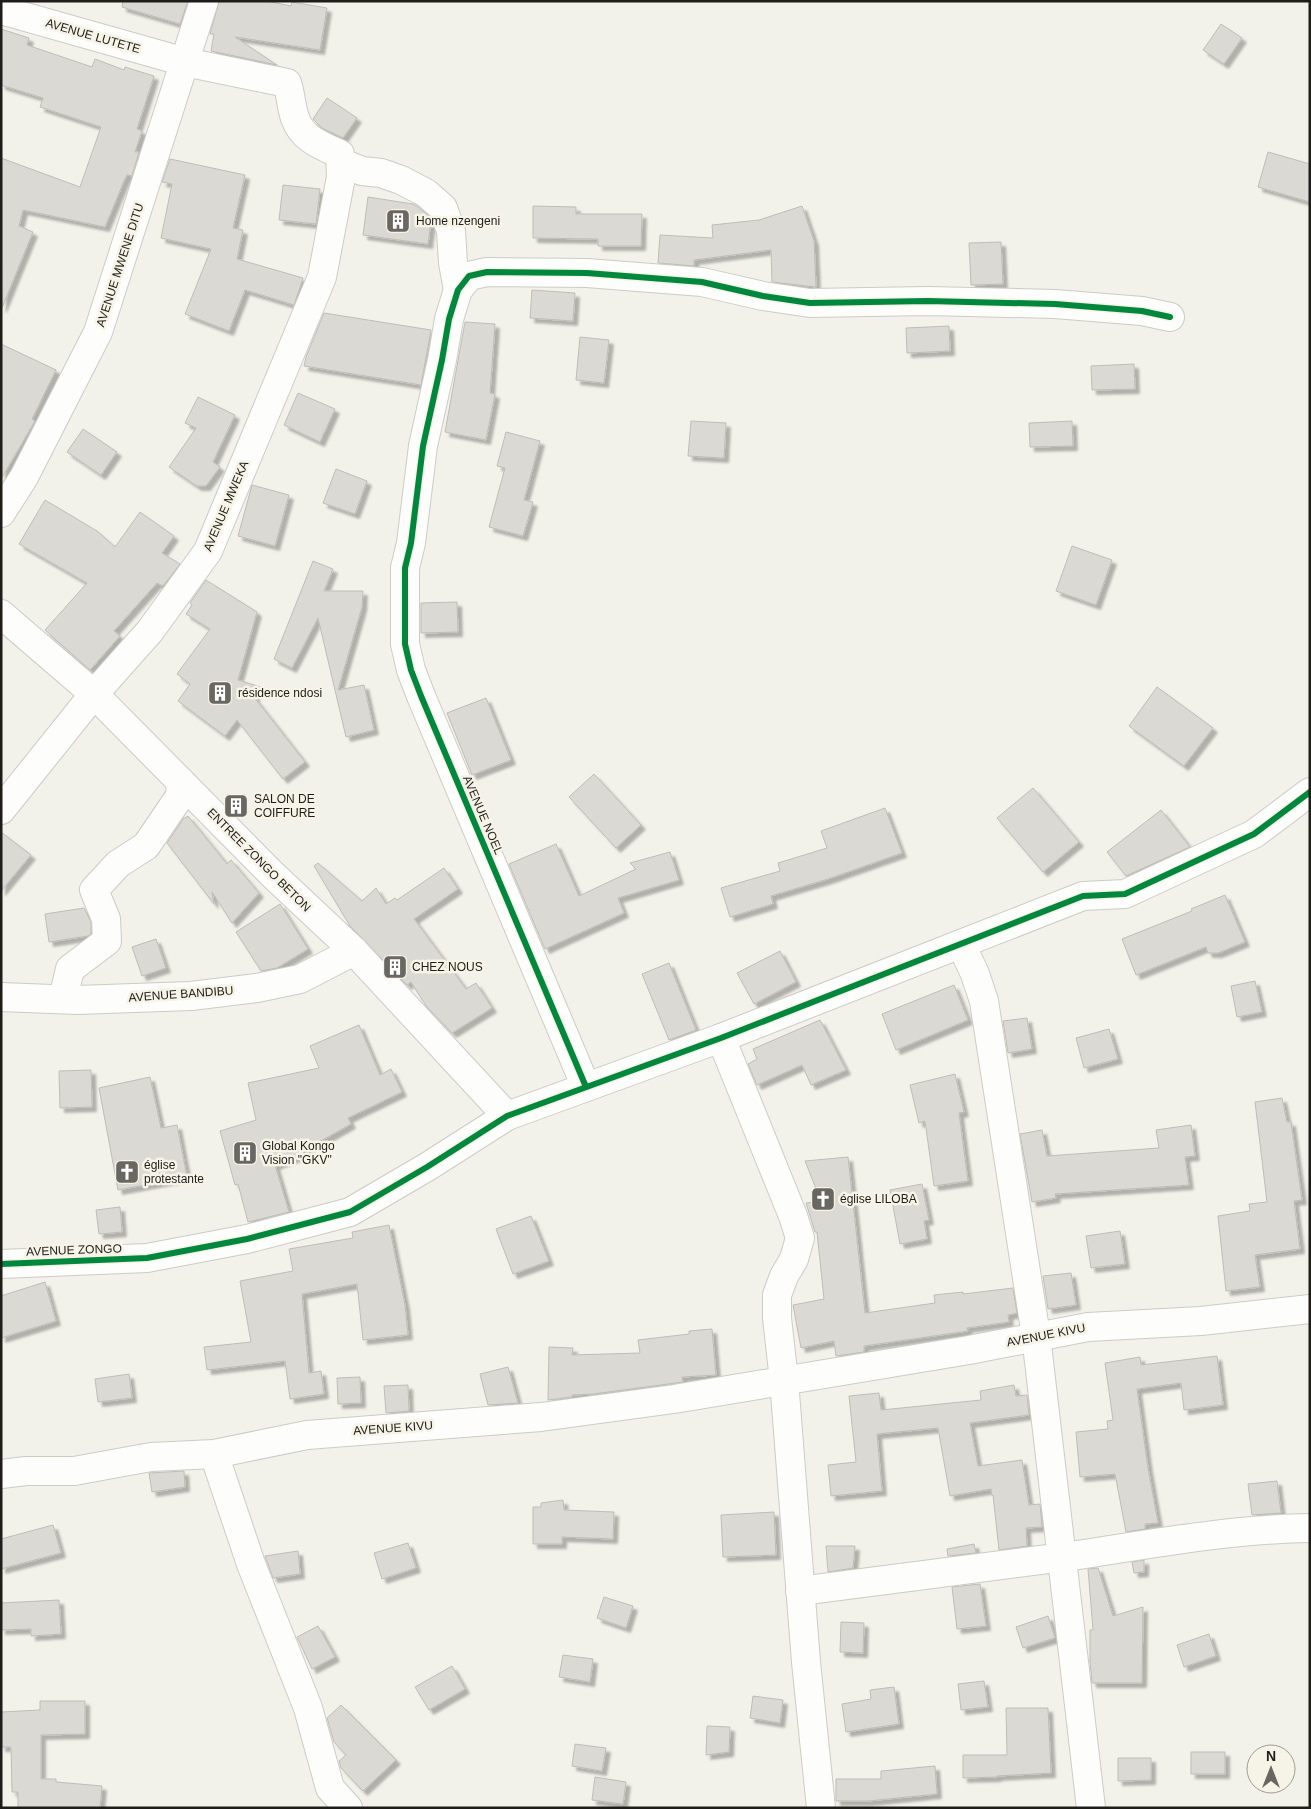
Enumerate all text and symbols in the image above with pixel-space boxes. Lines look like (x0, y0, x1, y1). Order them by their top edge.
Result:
street label: AVENUE LUTETE (44, 16, 142, 56)
street label: AVENUE MWENE DITU (93, 201, 147, 329)
building icon: Home nzengeni (385, 208, 411, 234)
place label: Home nzengeni (416, 214, 500, 228)
street label: AVENUE MWEKA (201, 459, 251, 553)
building icon: résidence ndosi (207, 680, 233, 706)
place label: résidence ndosi (238, 686, 322, 700)
street label: AVENUE NOEL (460, 773, 506, 857)
place label: SALON DE COIFFURE (254, 792, 315, 820)
building icon: SALON DE COIFFURE (223, 793, 249, 819)
street label: ENTREE ZONGO BETON (204, 805, 314, 915)
building icon: CHEZ NOUS (382, 954, 408, 980)
place label: CHEZ NOUS (412, 960, 483, 974)
street label: AVENUE BANDIBU (128, 983, 234, 1005)
place label: Global Kongo Vision "GKV" (262, 1139, 335, 1167)
building icon: Global Kongo Vision "GKV" (232, 1140, 258, 1166)
place label: église protestante (144, 1158, 204, 1186)
church icon: église protestante (114, 1159, 140, 1185)
church icon: église LILOBA (810, 1186, 836, 1212)
place label: église LILOBA (840, 1192, 917, 1206)
street label: AVENUE ZONGO (26, 1241, 122, 1259)
street label: AVENUE KIVU (1005, 1321, 1087, 1349)
street label: AVENUE KIVU (353, 1418, 433, 1438)
north arrow (1246, 1744, 1296, 1794)
text: N (1266, 1748, 1276, 1764)

